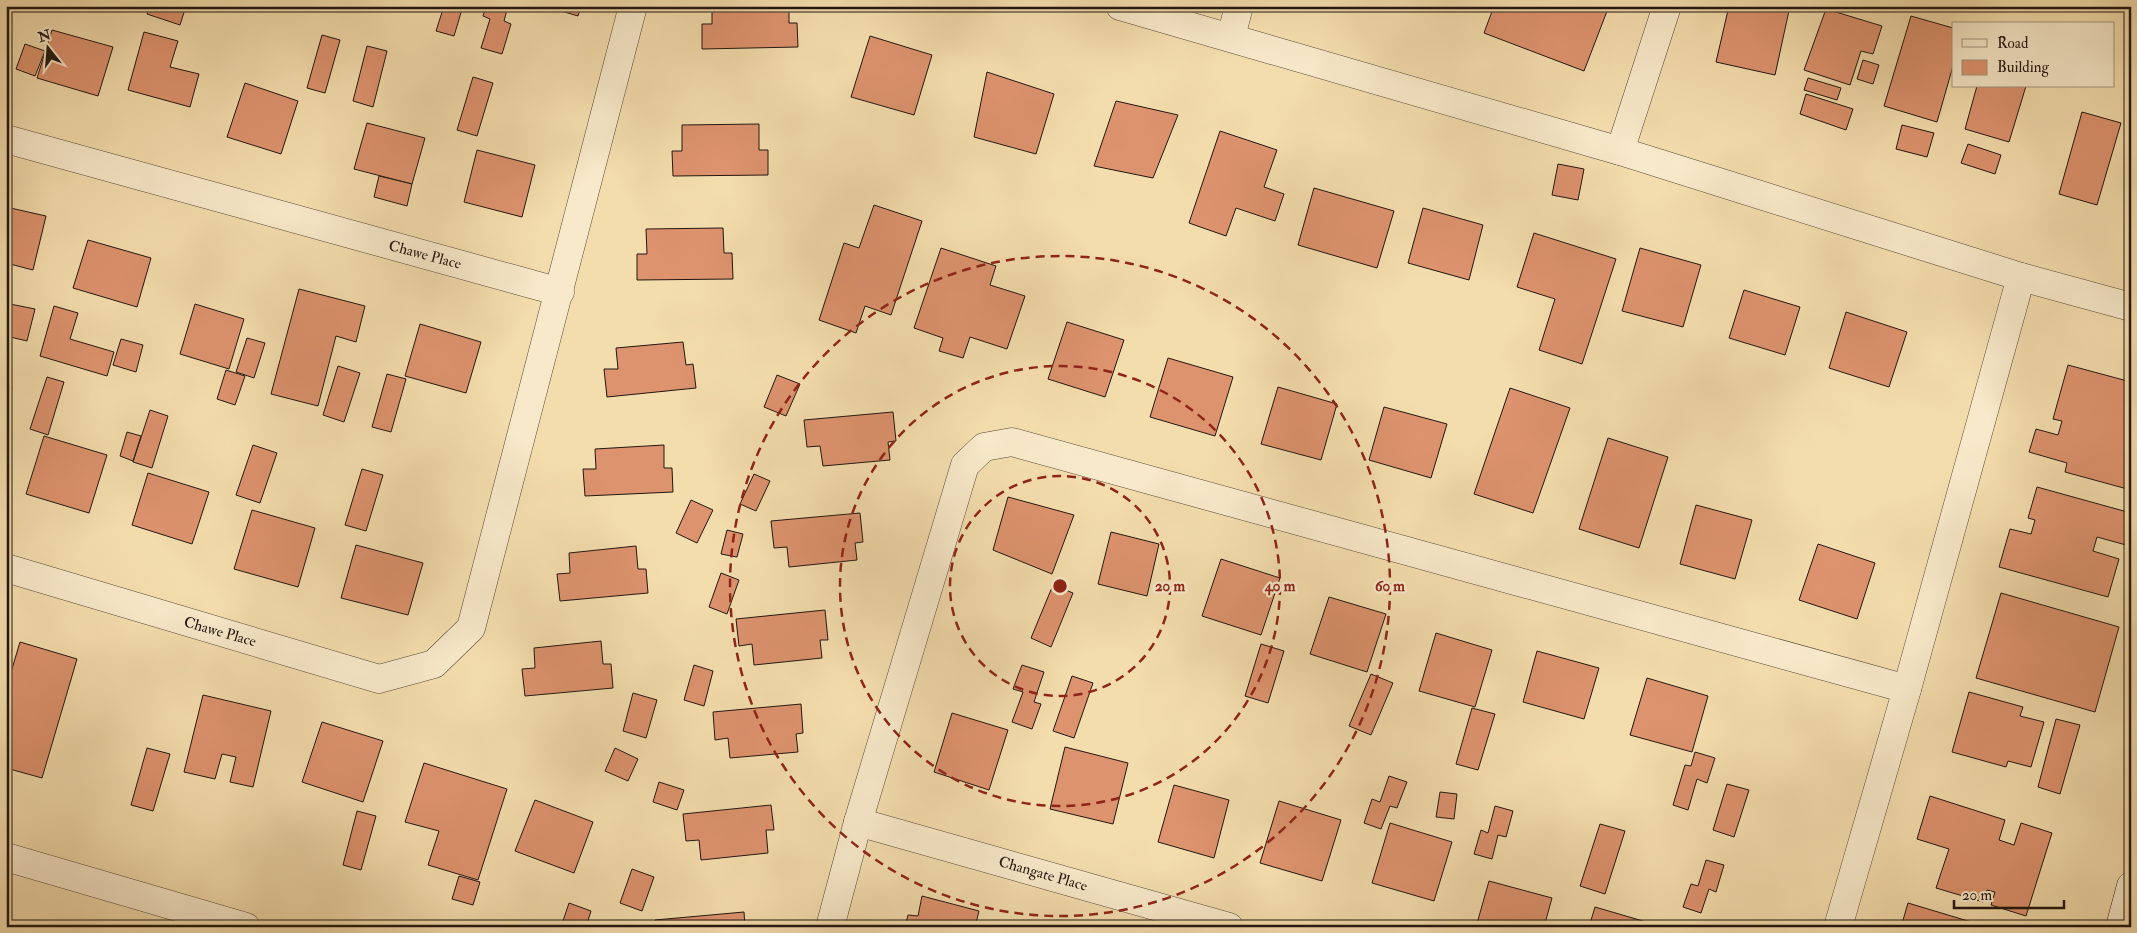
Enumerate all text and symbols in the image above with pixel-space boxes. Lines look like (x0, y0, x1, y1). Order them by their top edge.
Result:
north arrow (22, 22, 72, 72)
legend (1952, 22, 2114, 88)
text: N (35, 26, 53, 46)
text: Road (1997, 34, 2029, 53)
text: Building (1997, 58, 2049, 77)
street label: Chawe Place (387, 236, 463, 274)
centre of rings (1051, 577, 1069, 595)
text: 20 m (1155, 577, 1185, 596)
text: 40 m (1264, 577, 1296, 596)
text: 60 m (1375, 577, 1405, 596)
street label: Chawe Place (182, 613, 258, 651)
street label: Changate Place (996, 852, 1090, 896)
scale bar (1954, 878, 2064, 910)
text: 20 m (1962, 886, 1992, 905)

